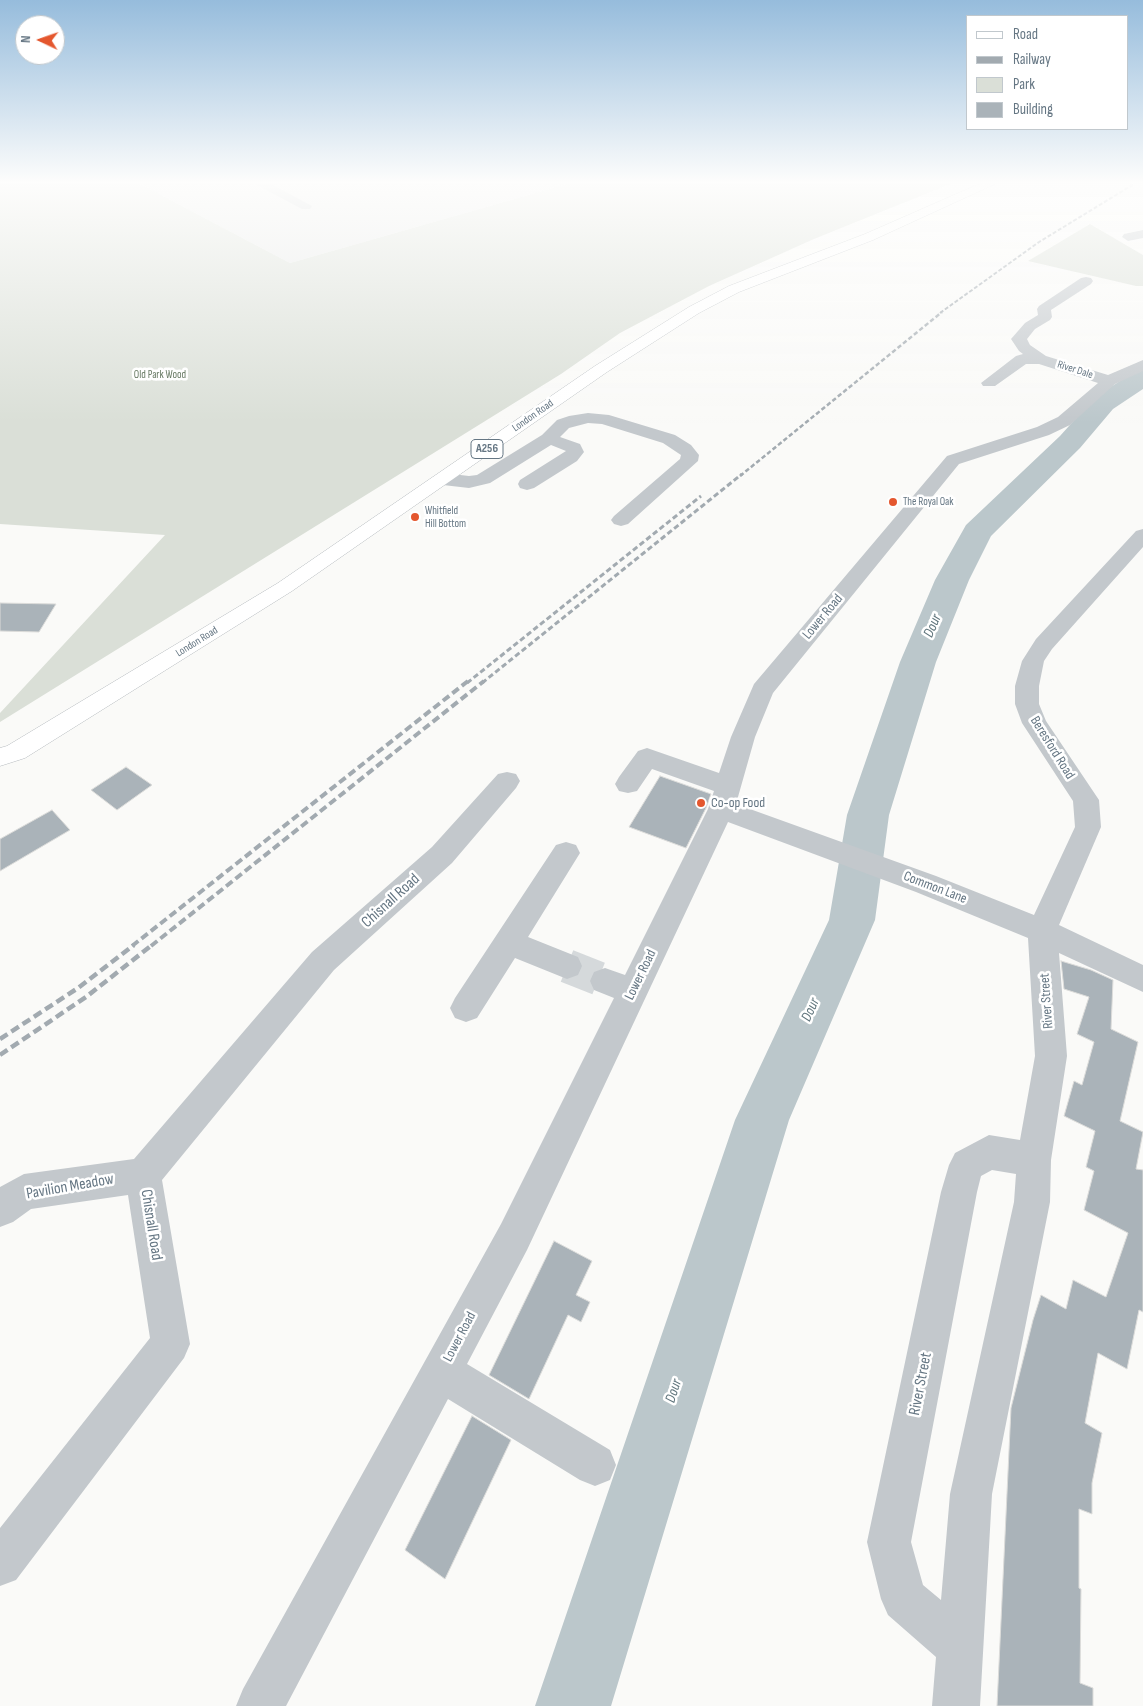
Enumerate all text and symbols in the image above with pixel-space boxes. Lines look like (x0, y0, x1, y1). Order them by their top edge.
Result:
north arrow (15, 15, 65, 65)
legend (966, 15, 1128, 130)
text: Road (1013, 25, 1038, 44)
text: N (17, 35, 34, 43)
text: Railway (1013, 50, 1051, 69)
text: Park (1013, 75, 1035, 94)
text: Building (1013, 100, 1053, 119)
street label: River Dale (1056, 358, 1094, 382)
park label: Old Park Wood (134, 368, 186, 382)
street label: London Road (510, 397, 556, 435)
road number: A256 (471, 439, 503, 458)
place label: The Royal Oak (903, 495, 954, 509)
marker: The Royal Oak (887, 496, 899, 508)
place label: Whitfield Hill Bottom (425, 504, 466, 530)
marker: Whitfield Hill Bottom (409, 511, 421, 523)
street label: Lower Road (799, 591, 847, 643)
water label: Dour (920, 612, 946, 640)
street label: London Road (174, 624, 220, 660)
street label: Beresford Road (1026, 713, 1078, 783)
place label: Co-op Food (711, 795, 765, 811)
marker: Co-op Food (695, 797, 707, 809)
street label: Common Lane (901, 868, 969, 908)
street label: Chisnall Road (358, 870, 424, 932)
street label: Lower Road (622, 947, 660, 1003)
street label: River Street (1037, 973, 1057, 1029)
water label: Dour (798, 996, 824, 1024)
street label: Pavilion Meadow (25, 1170, 115, 1204)
street label: Chisnall Road (136, 1188, 166, 1262)
street label: Lower Road (440, 1309, 480, 1365)
street label: River Street (905, 1351, 937, 1417)
water label: Dour (662, 1377, 686, 1405)

